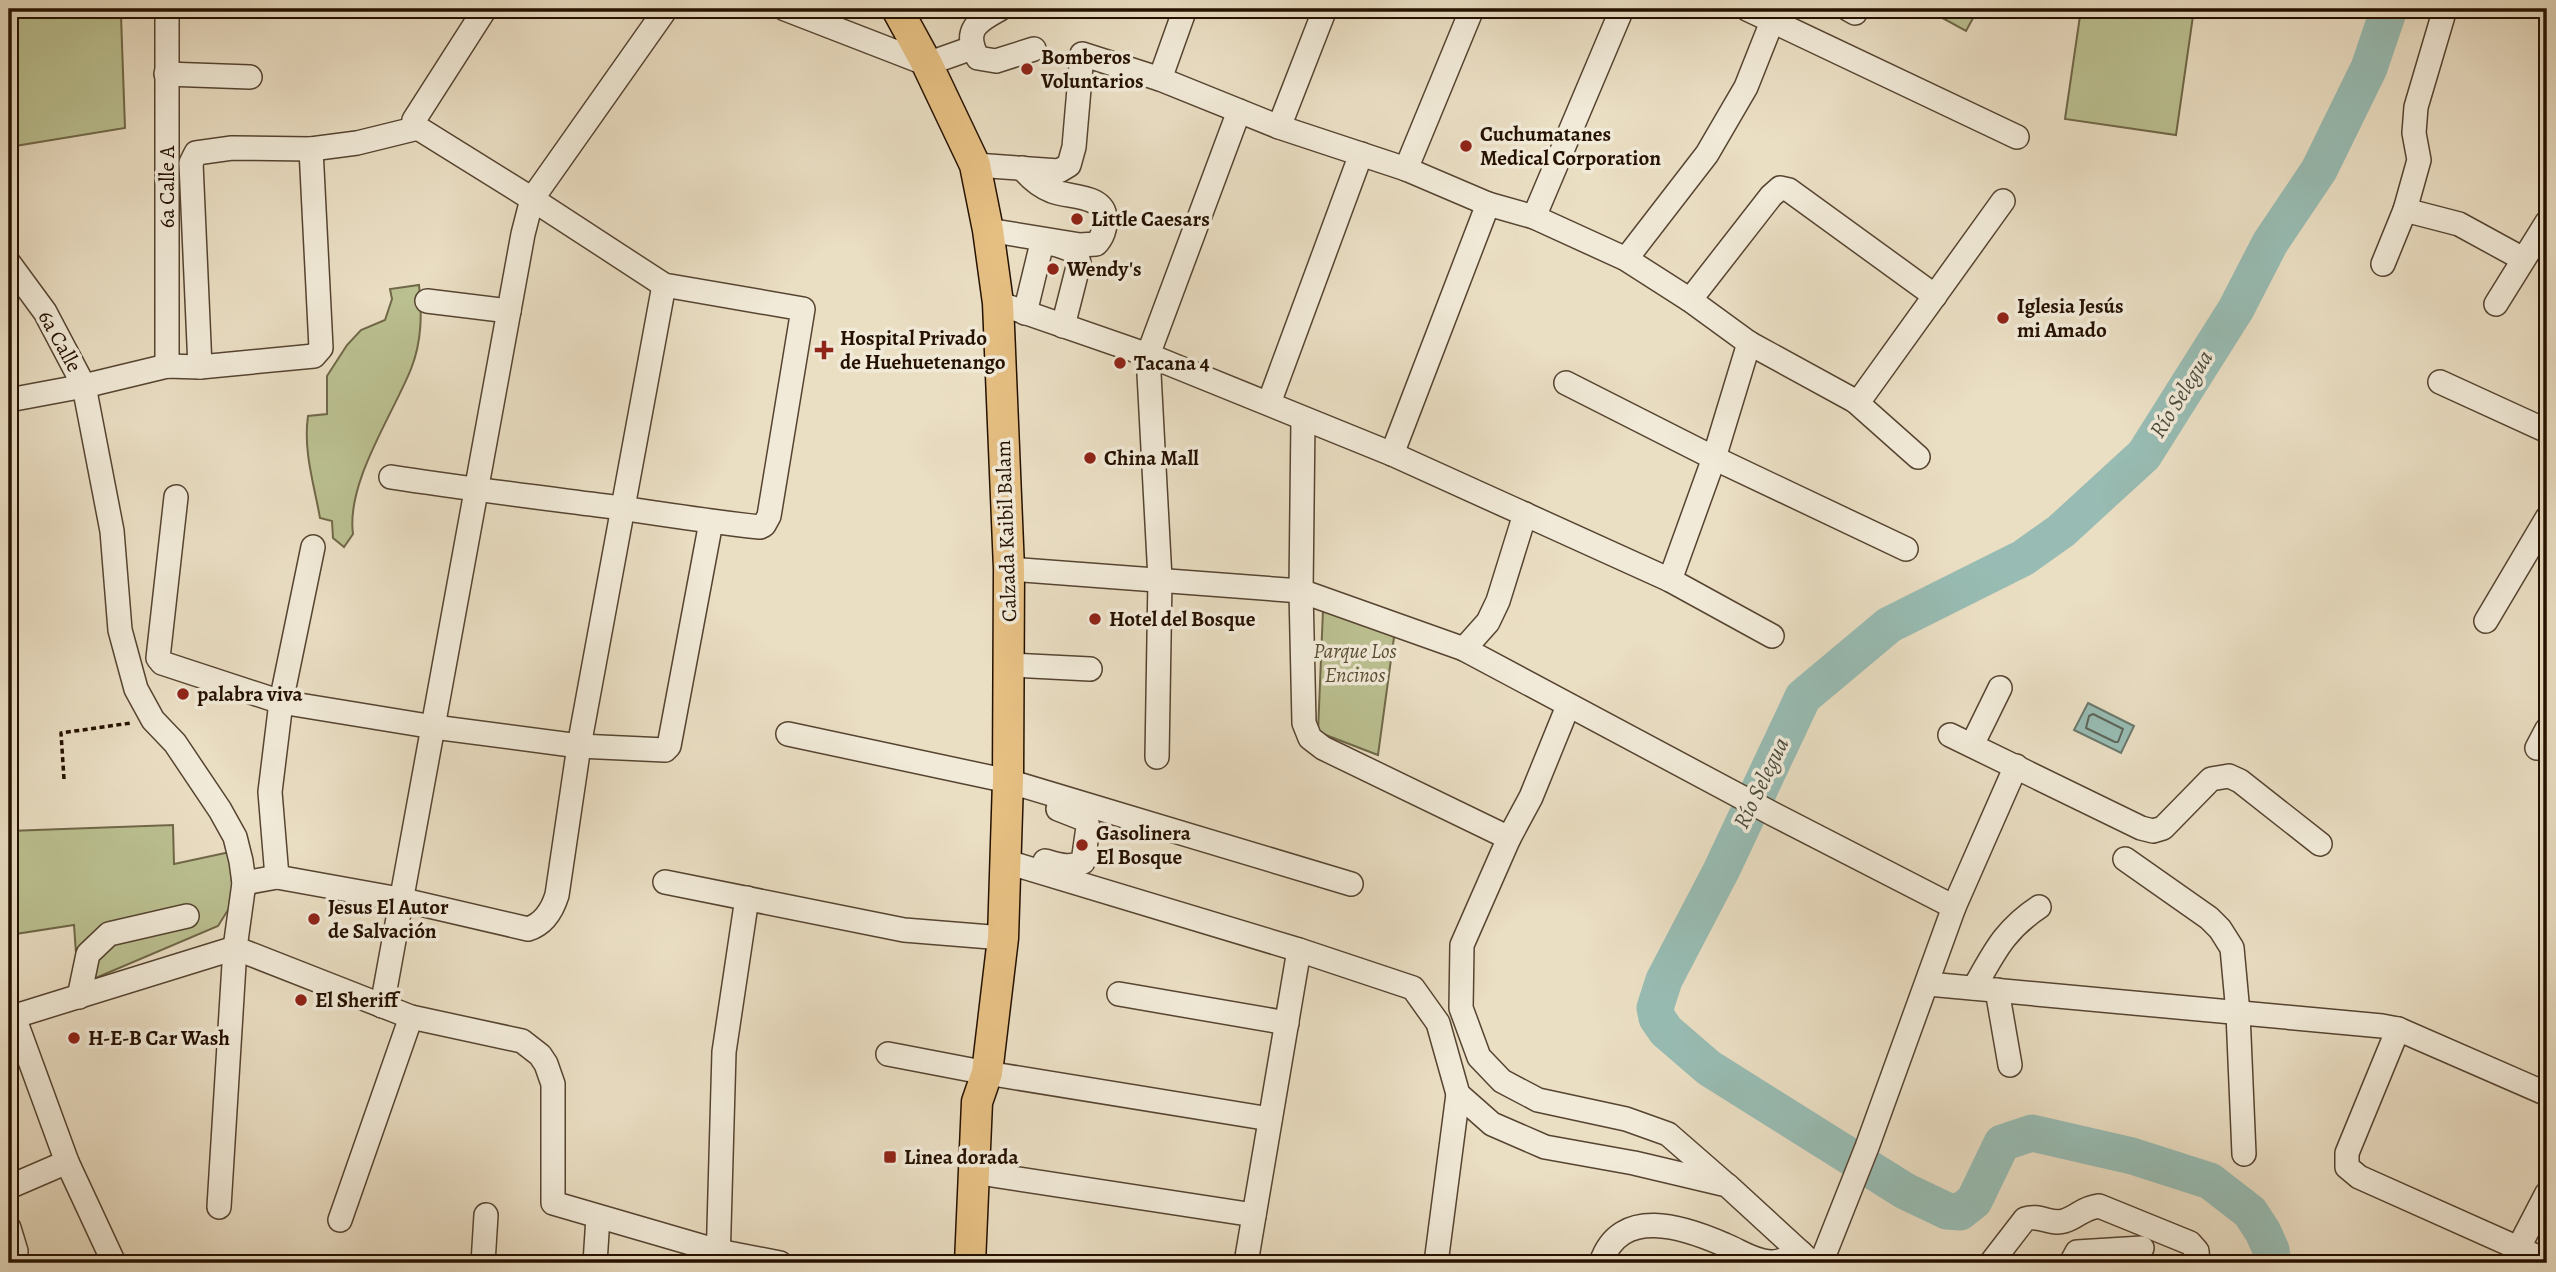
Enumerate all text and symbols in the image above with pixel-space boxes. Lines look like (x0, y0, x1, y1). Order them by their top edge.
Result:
place label: Bomberos Voluntarios (1040, 43, 1144, 95)
marker: Bomberos Voluntarios (1019, 61, 1035, 77)
place label: Cuchumatanes Medical Corporation (1480, 120, 1661, 172)
marker: Cuchumatanes Medical Corporation (1458, 138, 1474, 154)
street label: 6a Calle A (153, 145, 181, 228)
place label: Little Caesars (1091, 205, 1210, 233)
marker: Little Caesars (1069, 211, 1085, 227)
place label: Wendy's (1066, 255, 1142, 283)
marker: Wendy's (1045, 261, 1061, 277)
place label: Iglesia Jesús mi Amado (2017, 292, 2124, 344)
street label: 6a Calle (32, 305, 88, 377)
marker: Iglesia Jesús mi Amado (1995, 310, 2011, 326)
place label: Hospital Privado de Huehuetenango (840, 324, 1006, 376)
marker: Hospital Privado de Huehuetenango (814, 340, 834, 360)
water label: Río Selegua (2142, 344, 2220, 444)
place label: Tacana 4 (1134, 349, 1210, 377)
marker: Tacana 4 (1112, 355, 1128, 371)
street label: Calzada Kaibil Balam (989, 440, 1023, 622)
place label: China Mall (1104, 444, 1199, 472)
marker: China Mall (1082, 450, 1098, 466)
place label: Hotel del Bosque (1109, 605, 1256, 633)
marker: Hotel del Bosque (1087, 611, 1103, 627)
park label: Parque Los Encinos (1313, 637, 1397, 689)
place label: palabra viva (197, 680, 304, 708)
marker: palabra viva (175, 686, 191, 702)
water label: Río Selegua (1726, 732, 1797, 834)
place label: Gasolinera El Bosque (1096, 819, 1192, 871)
marker: Gasolinera El Bosque (1074, 837, 1090, 853)
place label: Jesus El Autor de Salvación (328, 893, 449, 945)
marker: Jesus El Autor de Salvación (306, 911, 322, 927)
place label: El Sheriff (315, 986, 401, 1014)
marker: El Sheriff (293, 992, 309, 1008)
place label: H-E-B Car Wash (88, 1024, 230, 1052)
marker: H-E-B Car Wash (66, 1030, 82, 1046)
place label: Linea dorada (904, 1143, 1020, 1171)
marker: Linea dorada (882, 1149, 898, 1165)

